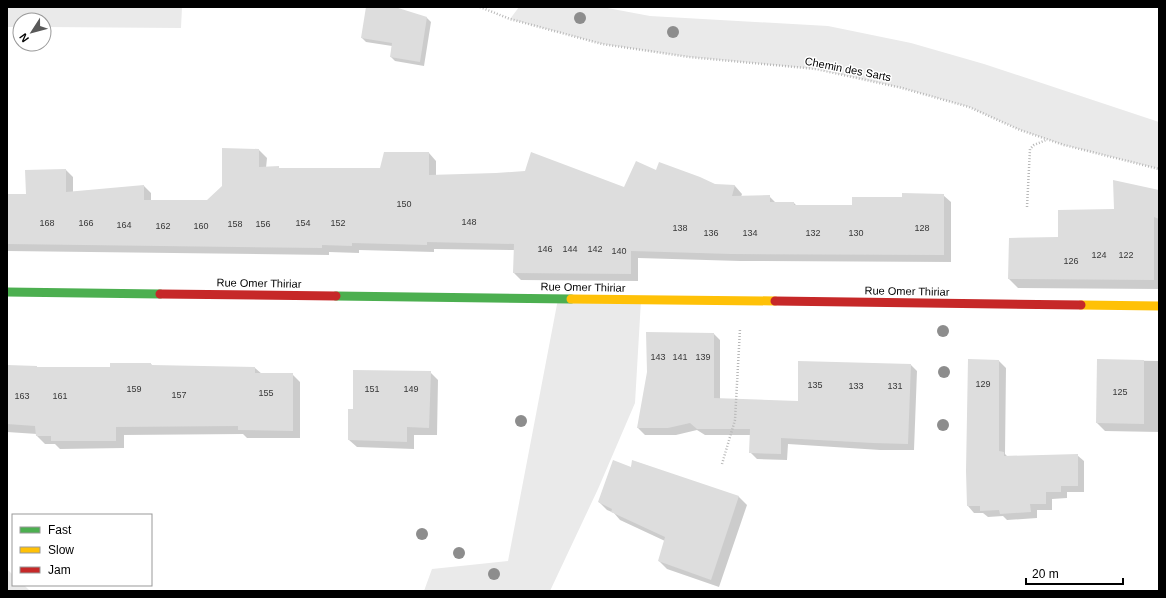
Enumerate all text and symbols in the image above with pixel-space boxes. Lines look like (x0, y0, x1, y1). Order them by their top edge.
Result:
north arrow (12, 12, 52, 52)
text: N (17, 31, 31, 45)
street label: Chemin des Sarts (804, 55, 893, 83)
house number: 150 (396, 199, 412, 209)
house number: 148 (461, 217, 477, 227)
house number: 168 (39, 218, 55, 228)
house number: 166 (78, 218, 94, 228)
house number: 154 (295, 218, 311, 228)
house number: 152 (330, 218, 346, 228)
house number: 158 (227, 219, 243, 229)
house number: 156 (255, 219, 271, 229)
house number: 164 (116, 220, 132, 230)
house number: 162 (155, 221, 171, 231)
house number: 160 (193, 221, 209, 231)
house number: 138 (672, 223, 688, 233)
house number: 128 (914, 223, 930, 233)
house number: 136 (703, 228, 719, 238)
house number: 134 (742, 228, 758, 238)
house number: 132 (805, 228, 821, 238)
house number: 130 (848, 228, 864, 238)
house number: 146 (537, 244, 553, 254)
house number: 144 (562, 244, 578, 254)
house number: 142 (587, 244, 603, 254)
house number: 140 (611, 246, 627, 256)
house number: 124 (1091, 250, 1107, 260)
house number: 122 (1118, 250, 1134, 260)
house number: 126 (1063, 256, 1079, 266)
street label: Rue Omer Thiriar (217, 276, 302, 290)
street label: Rue Omer Thiriar (541, 280, 626, 294)
street label: Rue Omer Thiriar (865, 284, 950, 298)
house number: 143 (650, 352, 666, 362)
house number: 141 (672, 352, 688, 362)
house number: 139 (695, 352, 711, 362)
house number: 129 (975, 379, 991, 389)
house number: 135 (807, 380, 823, 390)
house number: 133 (848, 381, 864, 391)
house number: 131 (887, 381, 903, 391)
house number: 159 (126, 384, 142, 394)
house number: 151 (364, 384, 380, 394)
house number: 149 (403, 384, 419, 394)
house number: 125 (1112, 387, 1128, 397)
house number: 155 (258, 388, 274, 398)
house number: 157 (171, 390, 187, 400)
house number: 163 (14, 391, 30, 401)
house number: 161 (52, 391, 68, 401)
legend (12, 514, 152, 586)
text: Fast (48, 523, 72, 537)
text: Slow (48, 543, 74, 557)
scale bar (1026, 560, 1123, 586)
text: Jam (48, 563, 71, 577)
text: 20 m (1032, 567, 1059, 581)

